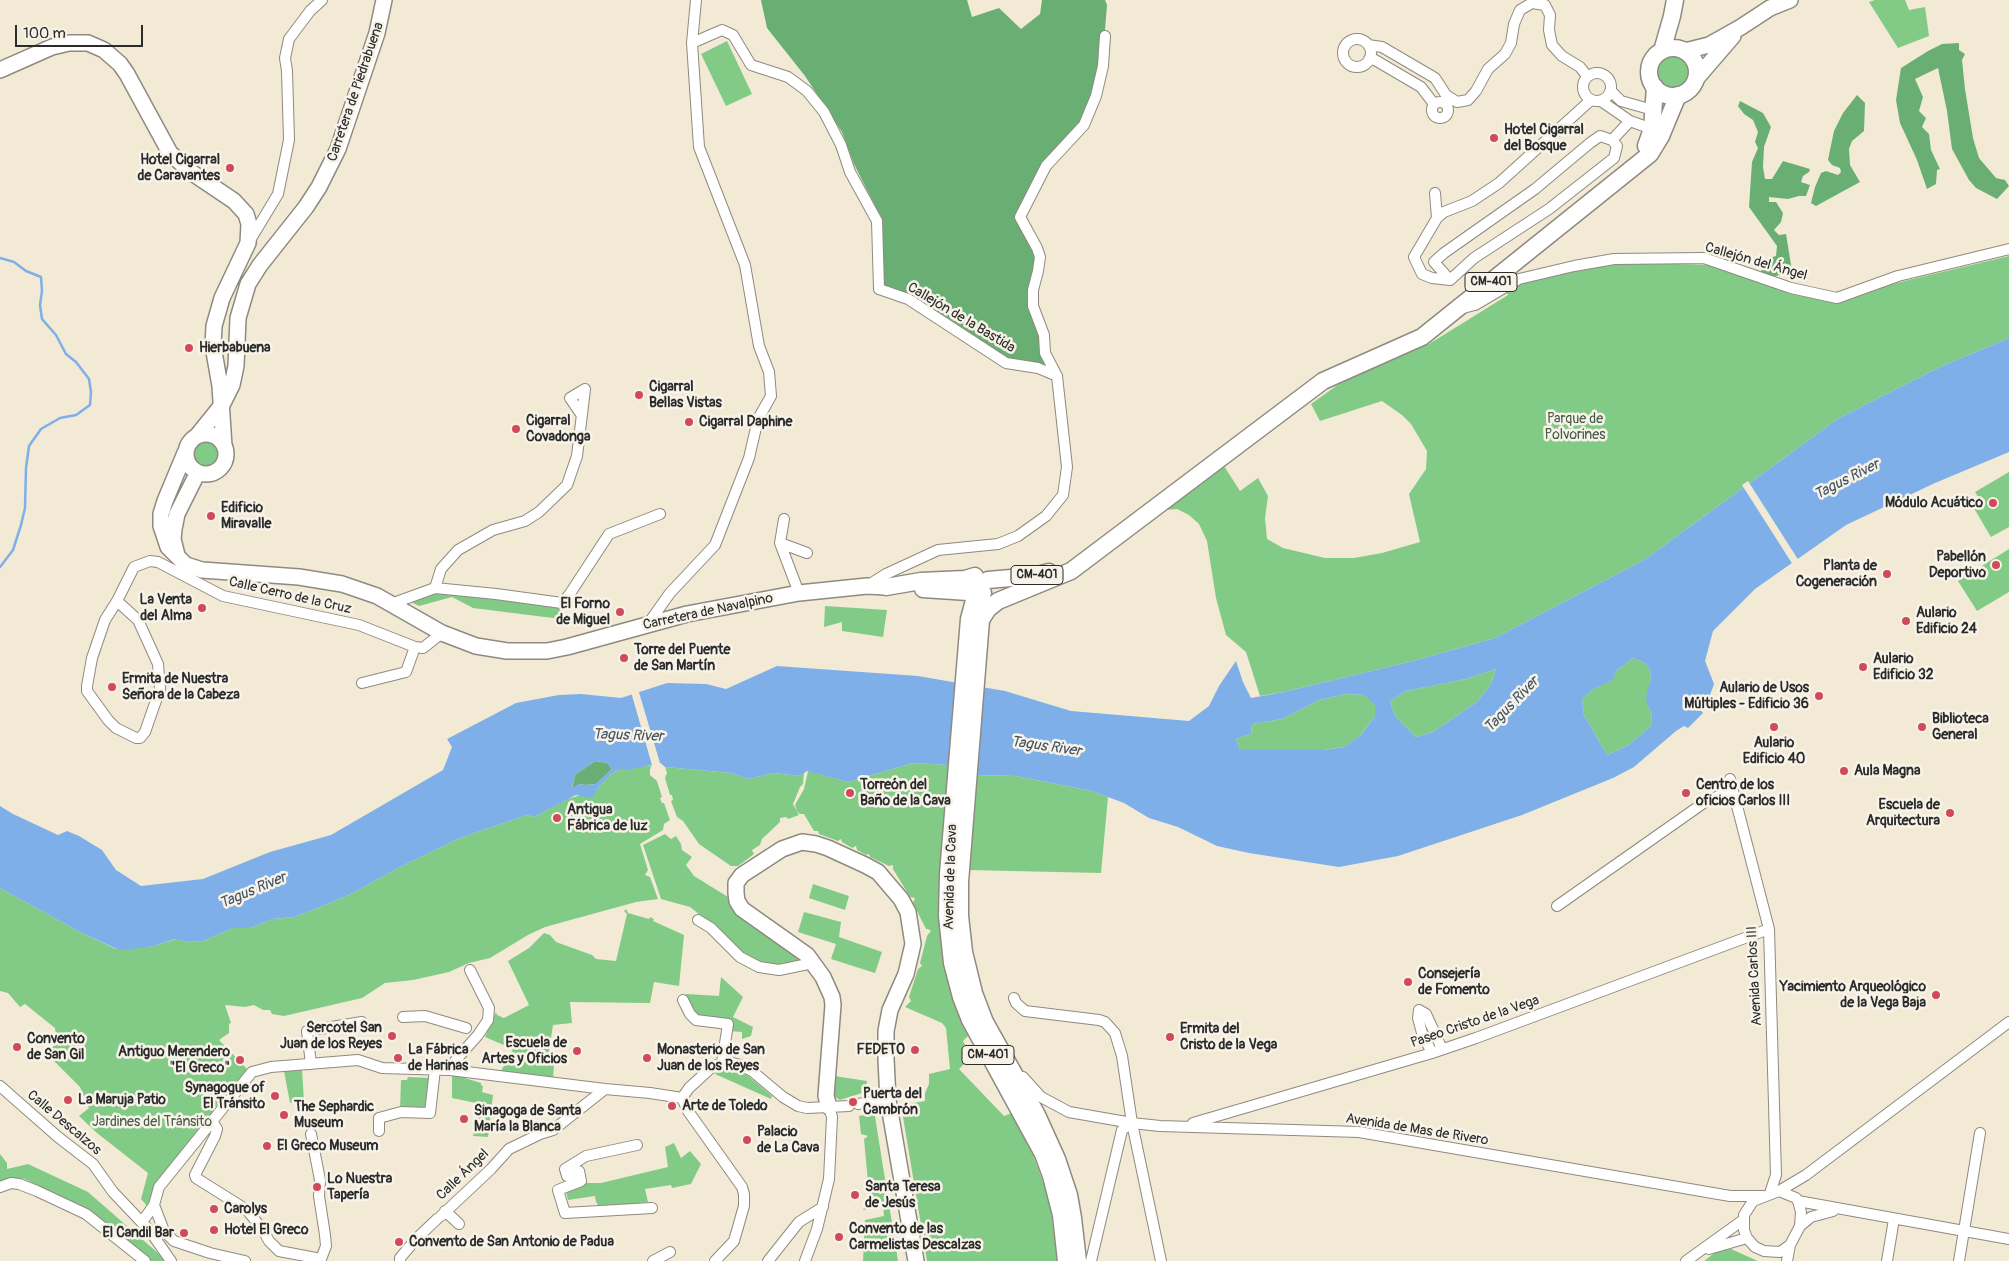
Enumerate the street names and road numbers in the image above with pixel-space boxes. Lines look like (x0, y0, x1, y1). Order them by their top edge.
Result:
street label: Carretera de Piedrabuena (324, 20, 388, 164)
street label: Callejón del Ángel (1703, 239, 1809, 285)
road number: CM-401 (1465, 272, 1517, 292)
street label: Callejón de la Bastida (904, 279, 1018, 357)
road number: CM-401 (1011, 566, 1063, 584)
street label: Calle Cerro de la Cruz (227, 574, 353, 618)
street label: Carretera de Navalpino (641, 590, 775, 634)
street label: Avenida de la Cava (941, 824, 961, 930)
street label: Avenida Carlos III (1744, 926, 1766, 1026)
street label: Paseo Cristo de la Vega (1409, 992, 1541, 1052)
road number: CM-401 (962, 1046, 1014, 1064)
street label: Calle Descalzos (23, 1087, 105, 1159)
street label: Avenida de Mas de Rivero (1344, 1110, 1490, 1150)
street label: Calle Ángel (433, 1146, 493, 1204)

